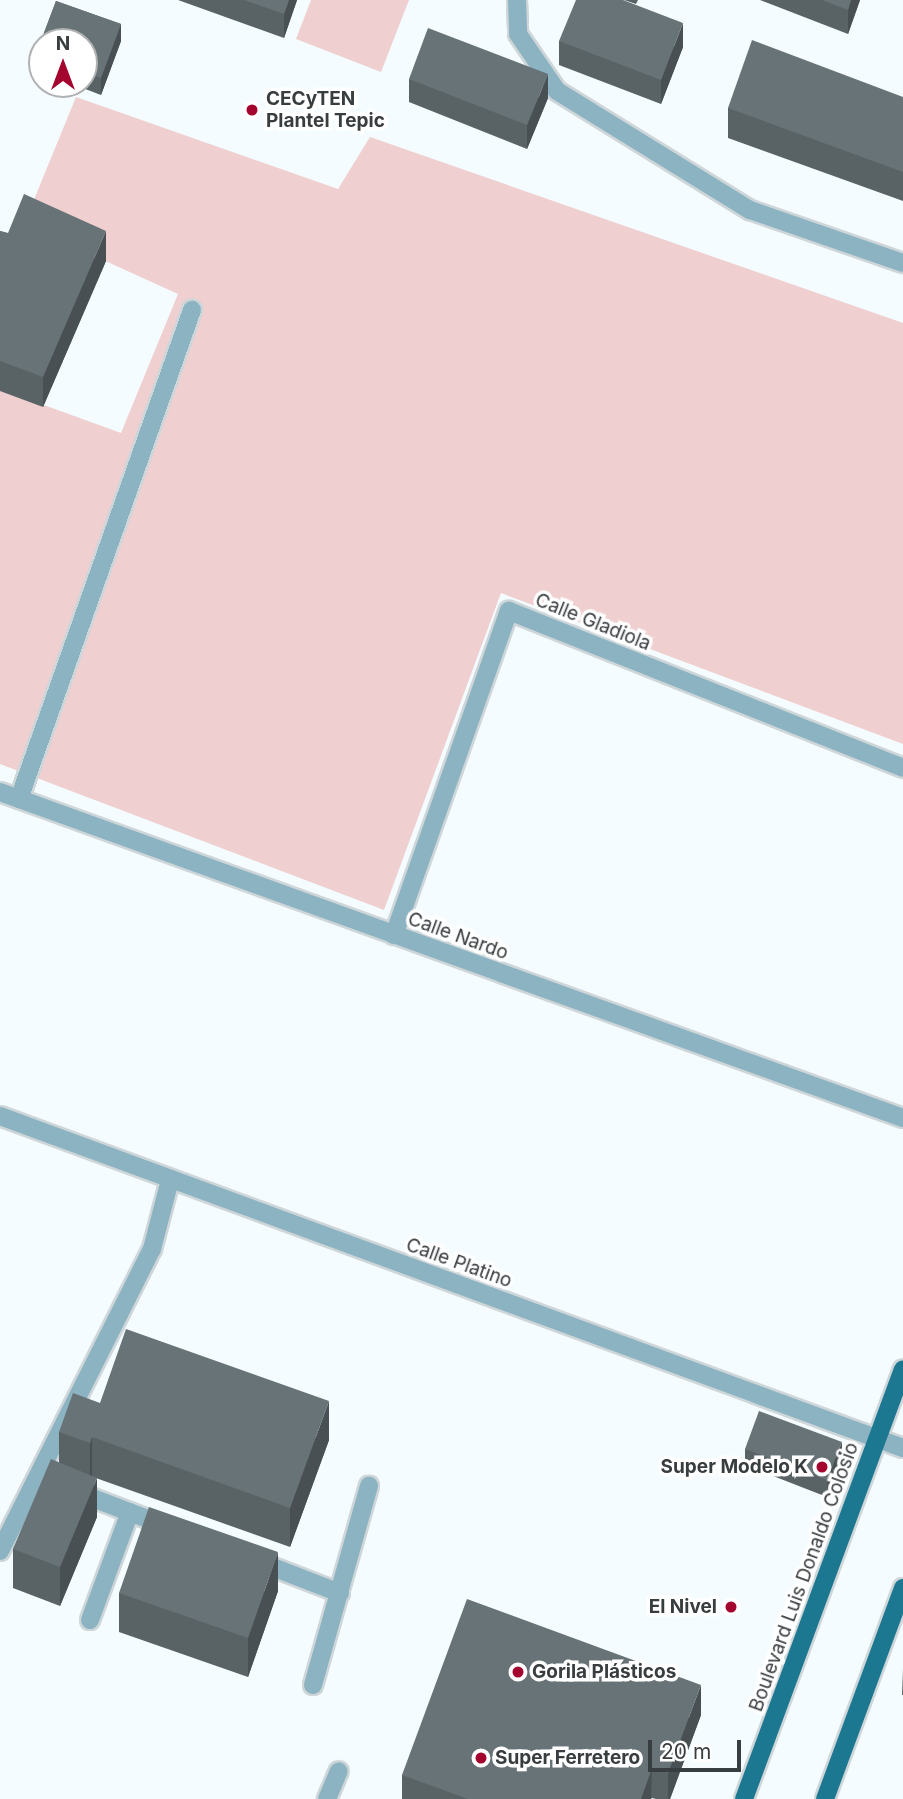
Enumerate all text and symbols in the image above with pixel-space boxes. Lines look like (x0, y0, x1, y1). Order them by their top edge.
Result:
north arrow (28, 28, 98, 98)
text: N (56, 32, 70, 55)
place label: CECyTEN Plantel Tepic (266, 88, 385, 132)
marker: CECyTEN Plantel Tepic (244, 102, 260, 118)
street label: Calle Gladiola (532, 588, 654, 656)
street label: Calle Nardo (405, 907, 511, 965)
street label: Calle Platino (403, 1233, 515, 1293)
street label: Boulevard Luis Donaldo Colosio (745, 1439, 863, 1715)
place label: Super Modelo K (661, 1456, 808, 1478)
marker: Super Modelo K (814, 1459, 830, 1475)
place label: El Nivel (649, 1596, 717, 1618)
marker: El Nivel (723, 1599, 739, 1615)
place label: Gorila Plásticos (532, 1661, 676, 1683)
marker: Gorila Plásticos (510, 1664, 526, 1680)
scale bar (651, 1726, 744, 1770)
text: 20 m (661, 1739, 711, 1764)
place label: Super Ferretero (495, 1747, 640, 1769)
marker: Super Ferretero (473, 1750, 489, 1766)

